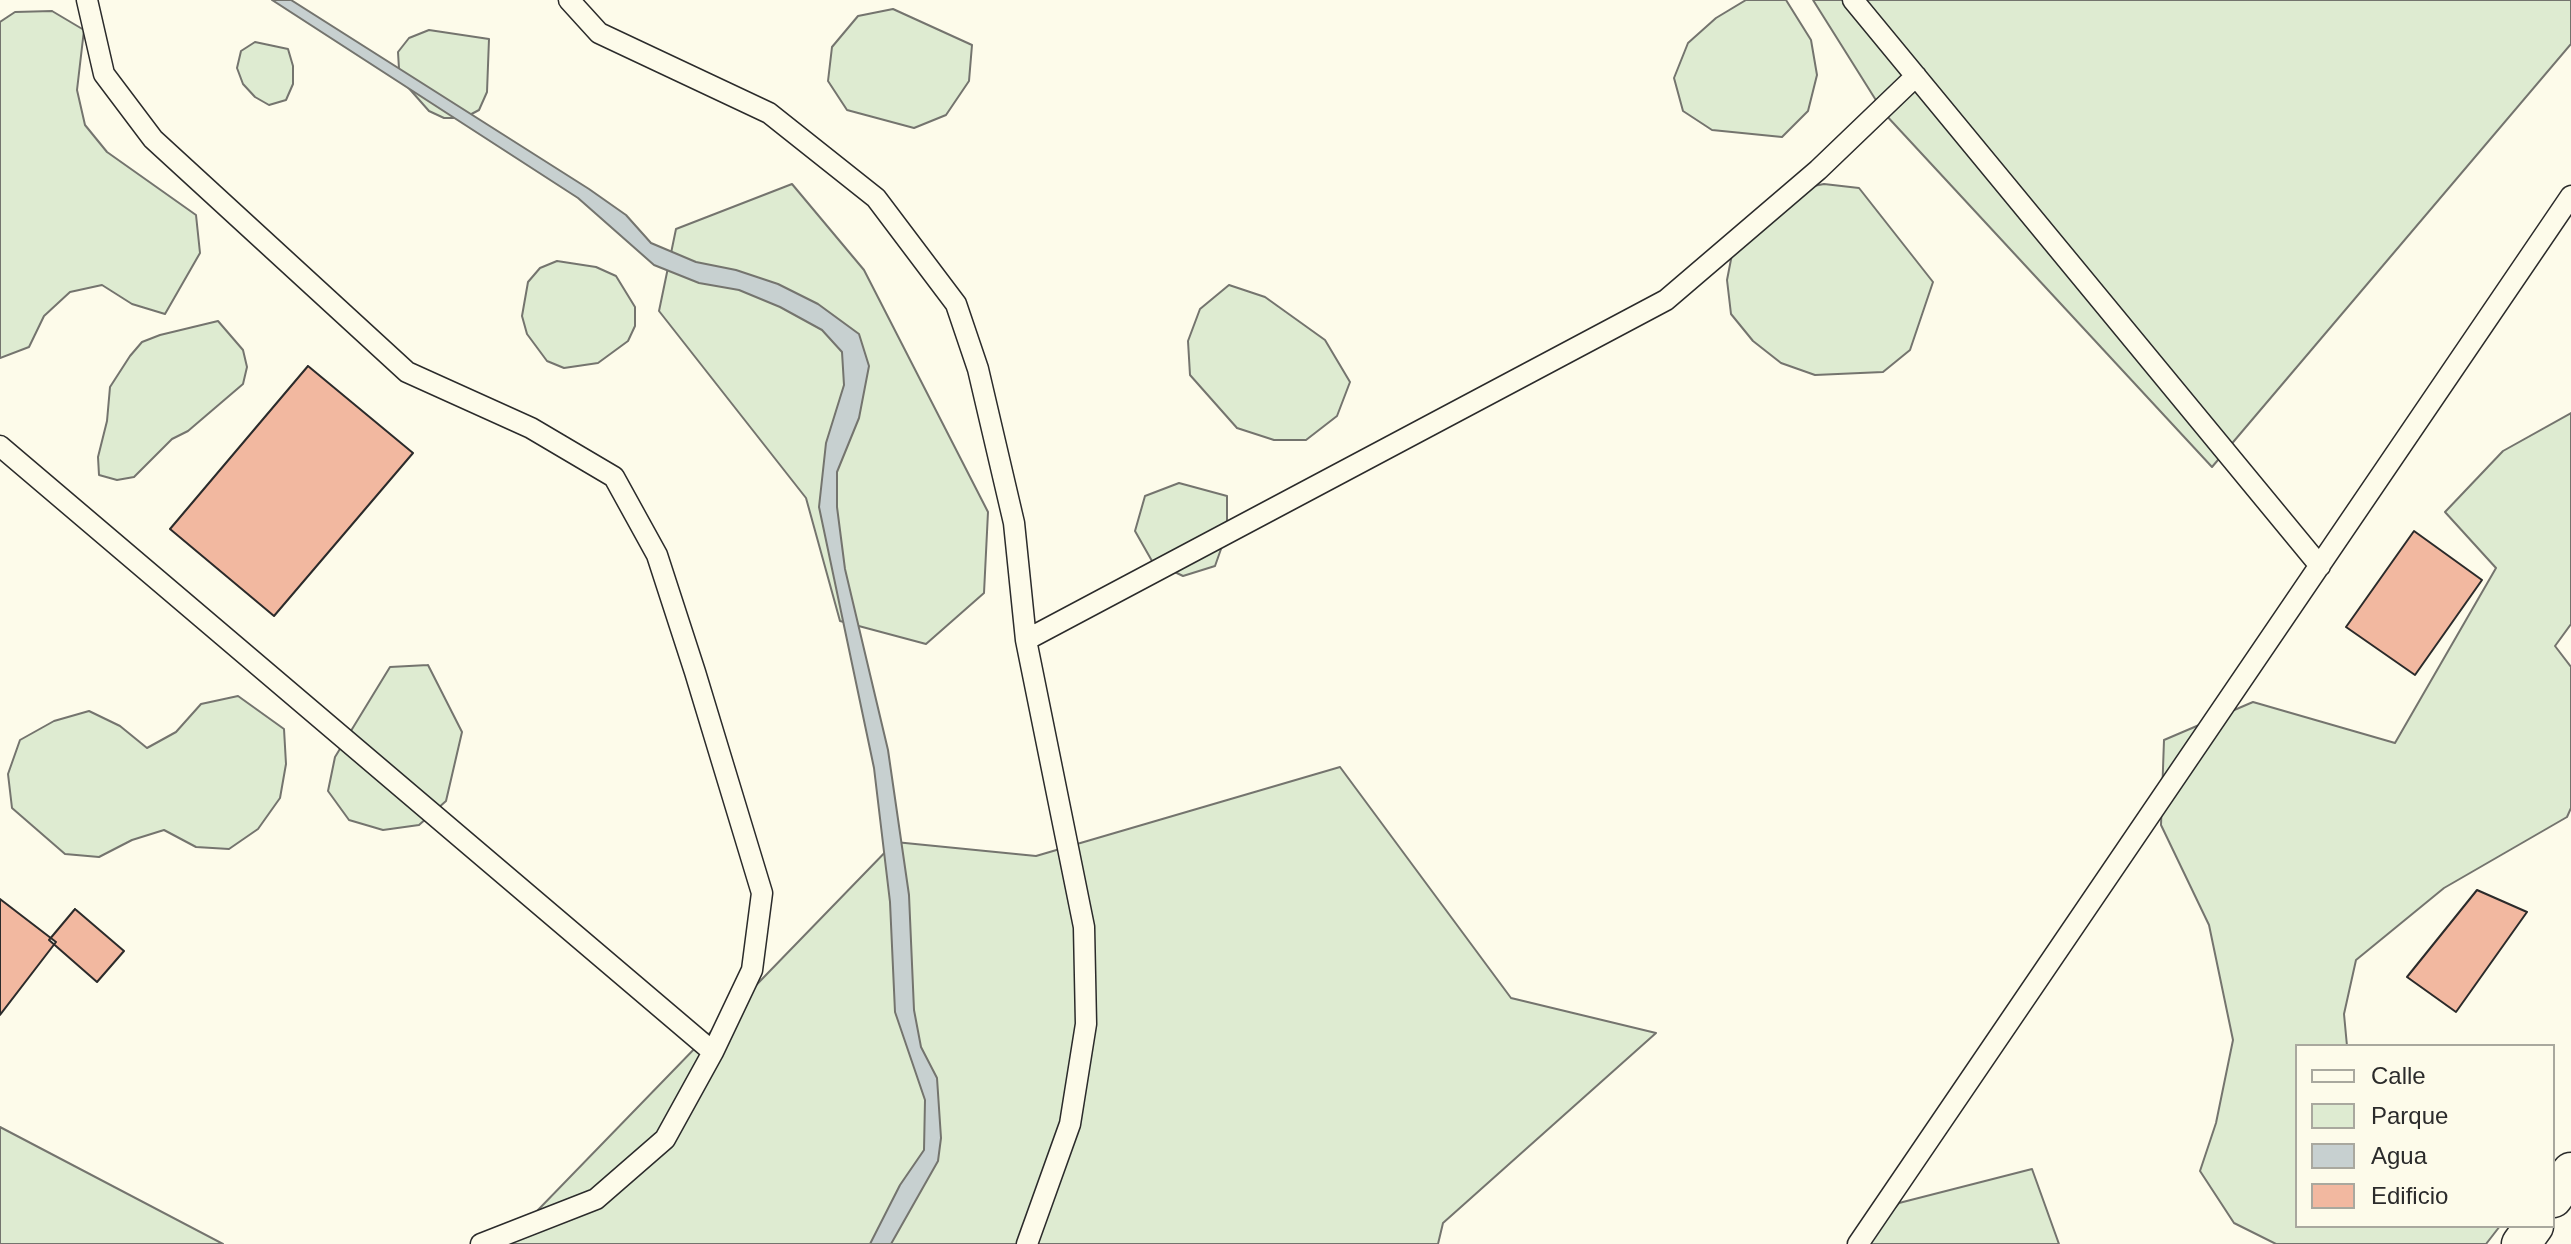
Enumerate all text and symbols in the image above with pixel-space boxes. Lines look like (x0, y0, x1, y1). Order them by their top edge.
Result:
legend (2295, 1044, 2555, 1228)
text: Calle (2371, 1062, 2426, 1089)
text: Parque (2371, 1102, 2448, 1129)
text: Agua (2371, 1142, 2427, 1169)
text: Edificio (2371, 1182, 2448, 1209)

